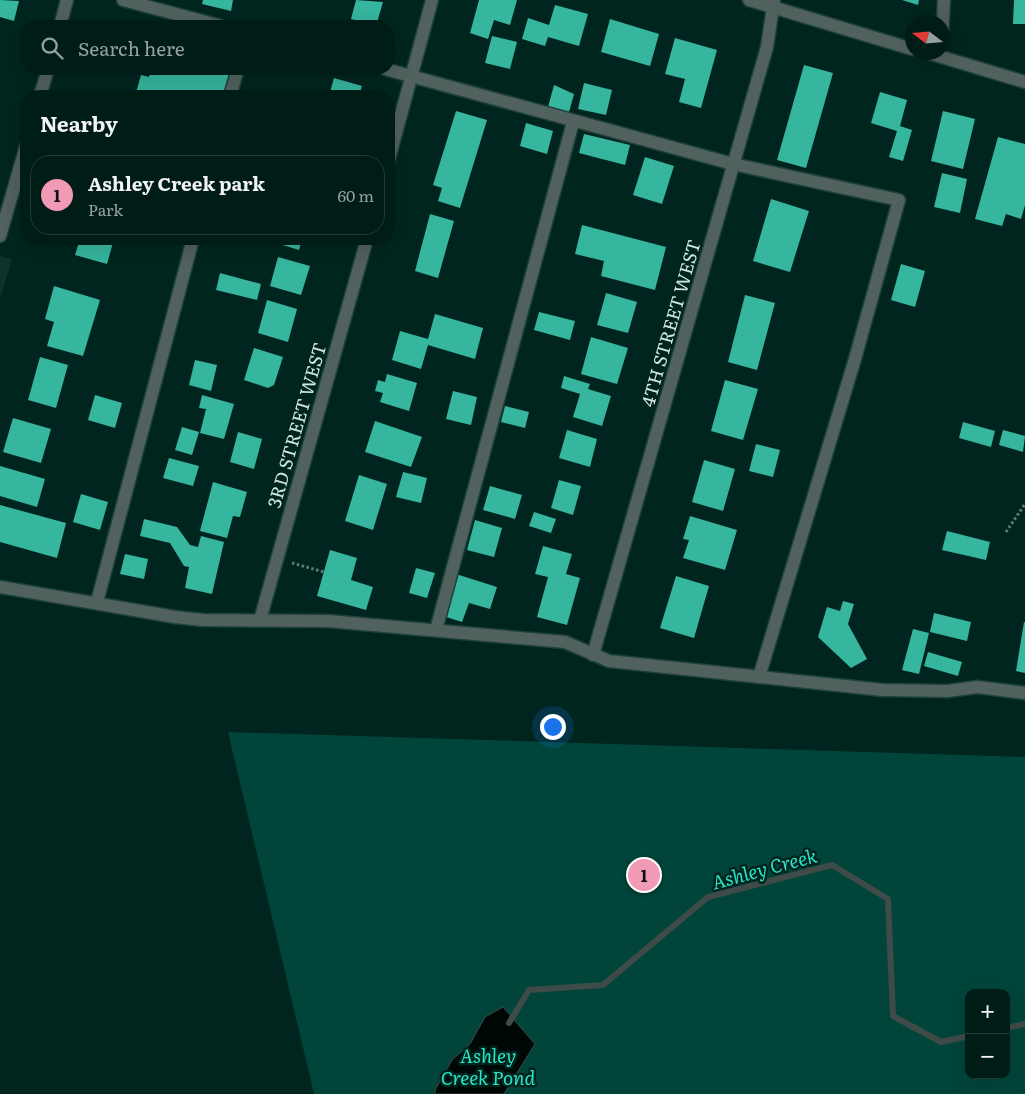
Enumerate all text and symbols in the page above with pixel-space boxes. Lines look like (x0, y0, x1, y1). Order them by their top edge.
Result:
north arrow (905, 15, 950, 60)
search box (20, 20, 395, 75)
icon: search (38, 34, 66, 62)
text: Search here (78, 34, 185, 62)
text: Nearby (40, 107, 118, 138)
text: Ashley Creek park (88, 169, 265, 197)
text: 1 (54, 183, 60, 207)
text: 60 m (337, 183, 374, 207)
text: Park (88, 197, 123, 221)
street label: 4TH STREET WEST (633, 236, 707, 410)
street label: 3RD STREET WEST (259, 339, 333, 511)
your location (540, 714, 566, 740)
water label: Ashley Creek (708, 840, 820, 895)
pin: 1 (628, 856, 660, 894)
map controls (965, 989, 1010, 1079)
button: + (965, 989, 1010, 1034)
button: − (965, 1034, 1010, 1079)
water label: Ashley Creek Pond (441, 1041, 535, 1091)

